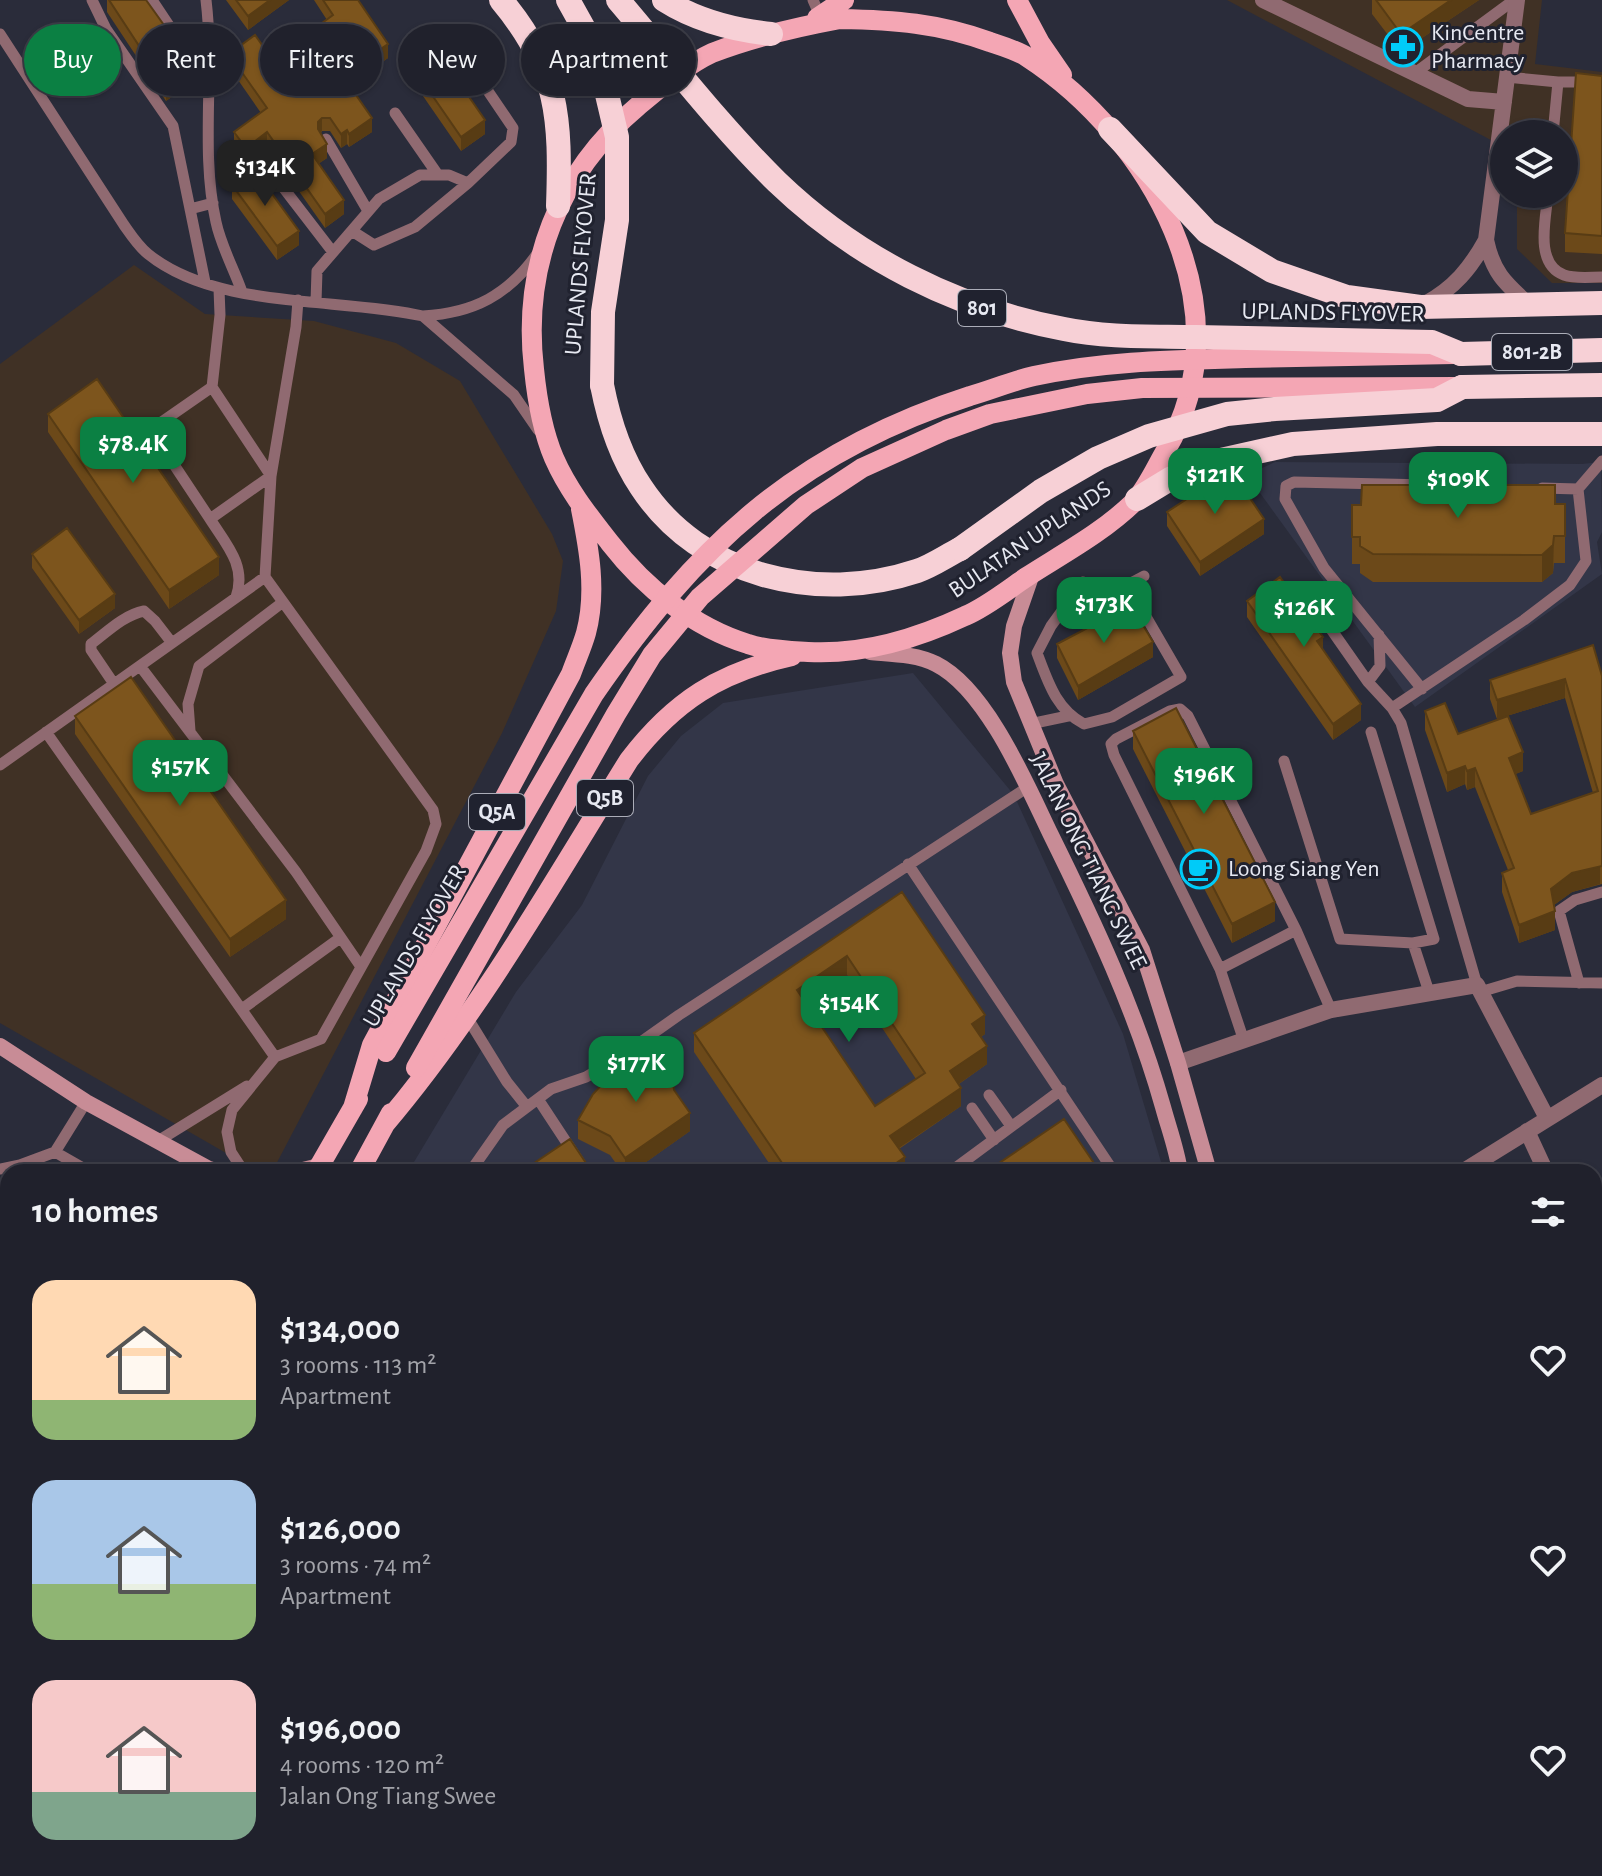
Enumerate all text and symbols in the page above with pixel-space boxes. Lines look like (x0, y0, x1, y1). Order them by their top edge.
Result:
place label: KinCentre Pharmacy (1431, 21, 1524, 73)
chip: Buy (24, 24, 121, 96)
chip: Rent (137, 24, 244, 96)
chip: Filters (260, 24, 382, 96)
chip: New (398, 24, 505, 96)
chip: Apartment (521, 24, 696, 96)
pharmacy icon: KinCentre Pharmacy (1382, 26, 1424, 68)
map controls (1490, 120, 1578, 208)
button: layers (1490, 120, 1578, 208)
pin: $134K (209, 140, 321, 208)
text: $134K (235, 153, 295, 179)
street label: UPLANDS FLYOVER (561, 172, 601, 356)
road number: 801 (958, 290, 1006, 326)
street label: UPLANDS FLYOVER (1241, 299, 1425, 327)
road number: 801-2B (1492, 334, 1572, 370)
pin: $78.4K (68, 417, 198, 485)
text: $78.4K (98, 430, 168, 456)
pin: $121K (1159, 448, 1271, 516)
pin: $109K (1402, 452, 1514, 520)
text: $121K (1186, 461, 1244, 487)
text: $109K (1427, 465, 1489, 491)
street label: BULATAN UPLANDS (945, 477, 1115, 603)
pin: $173K (1048, 577, 1160, 645)
pin: $126K (1248, 581, 1360, 649)
text: $173K (1075, 590, 1133, 616)
text: $126K (1273, 594, 1335, 620)
pin: $157K (124, 740, 236, 808)
pin: $196K (1148, 748, 1260, 816)
street label: JALAN ONG TIANG SWEE (1025, 749, 1151, 973)
text: $157K (151, 753, 209, 779)
text: $196K (1173, 761, 1235, 787)
road number: Q5B (577, 780, 633, 816)
road number: Q5A (469, 794, 525, 830)
cafe icon: Loong Siang Yen (1179, 848, 1221, 890)
place label: Loong Siang Yen (1228, 857, 1380, 881)
street label: UPLANDS FLYOVER (359, 861, 471, 1031)
pin: $154K (793, 976, 905, 1044)
text: $154K (819, 989, 879, 1015)
pin: $177K (580, 1036, 692, 1104)
text: $177K (607, 1049, 665, 1075)
icon: filters (1526, 1190, 1570, 1234)
text: 10 homes (32, 1195, 158, 1229)
icon: home (96, 1312, 192, 1408)
text: $134,000 (280, 1312, 400, 1346)
icon: heart (1526, 1338, 1570, 1382)
text: 3 rooms · 113 m² (280, 1352, 436, 1378)
text: Apartment (280, 1383, 391, 1409)
icon: home (96, 1512, 192, 1608)
text: $126,000 (280, 1512, 401, 1546)
icon: heart (1526, 1538, 1570, 1582)
text: 3 rooms · 74 m² (280, 1552, 431, 1578)
text: Apartment (280, 1583, 391, 1609)
icon: home (96, 1712, 192, 1808)
text: $196,000 (280, 1712, 401, 1746)
icon: heart (1526, 1738, 1570, 1782)
text: 4 rooms · 120 m² (280, 1752, 444, 1778)
text: Jalan Ong Tiang Swee (280, 1783, 496, 1809)

